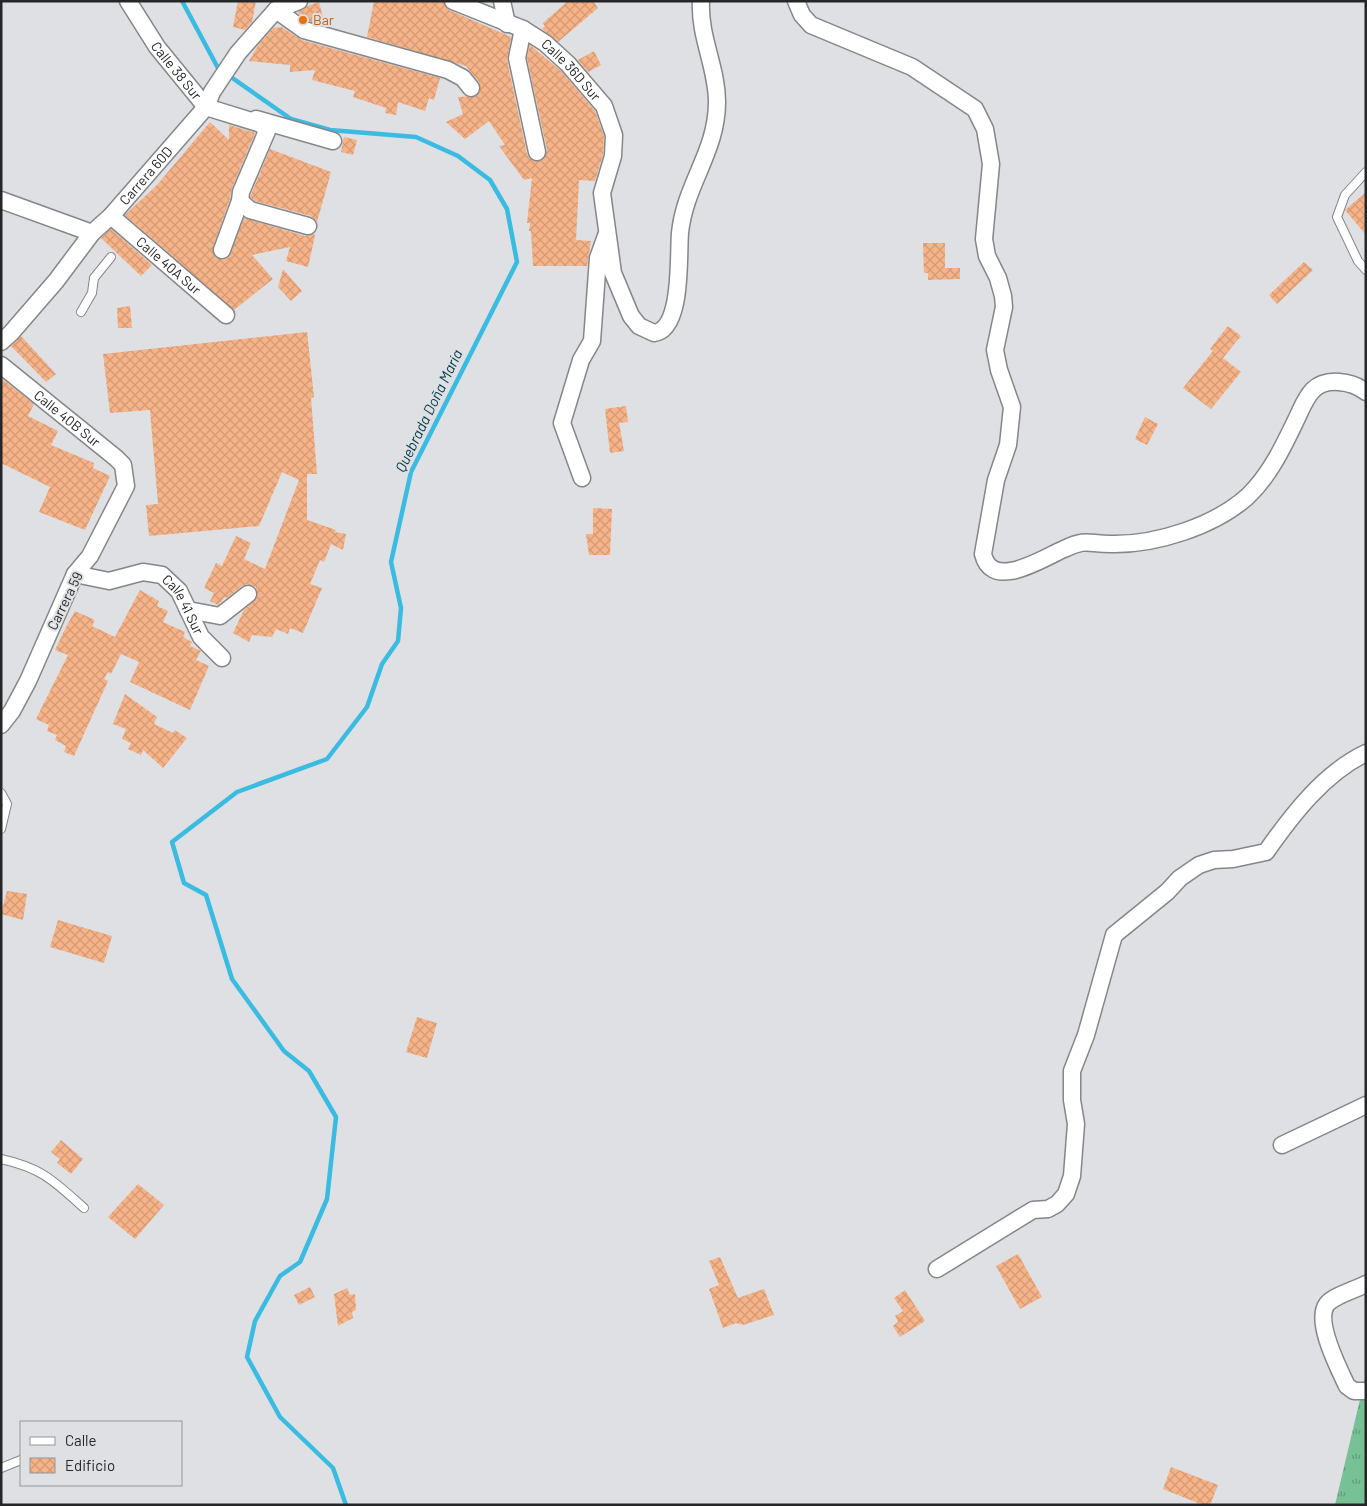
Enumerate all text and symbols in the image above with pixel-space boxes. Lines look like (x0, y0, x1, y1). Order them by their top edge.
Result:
place label: Bar (313, 11, 334, 28)
marker: Bar (297, 14, 309, 26)
street label: Calle 36D Sur (538, 35, 605, 104)
street label: Calle 38 Sur (148, 38, 206, 103)
street label: Carrera 60D (116, 143, 176, 208)
street label: Calle 40A Sur (133, 233, 205, 298)
water label: Quebrada Doña María (391, 346, 466, 475)
street label: Calle 40B Sur (31, 386, 104, 450)
street label: Carrera 59 (43, 569, 86, 633)
street label: Calle 41 Sur (159, 571, 207, 637)
legend (20, 1421, 182, 1486)
text: Calle (65, 1431, 97, 1449)
text: Edificio (65, 1456, 115, 1474)

